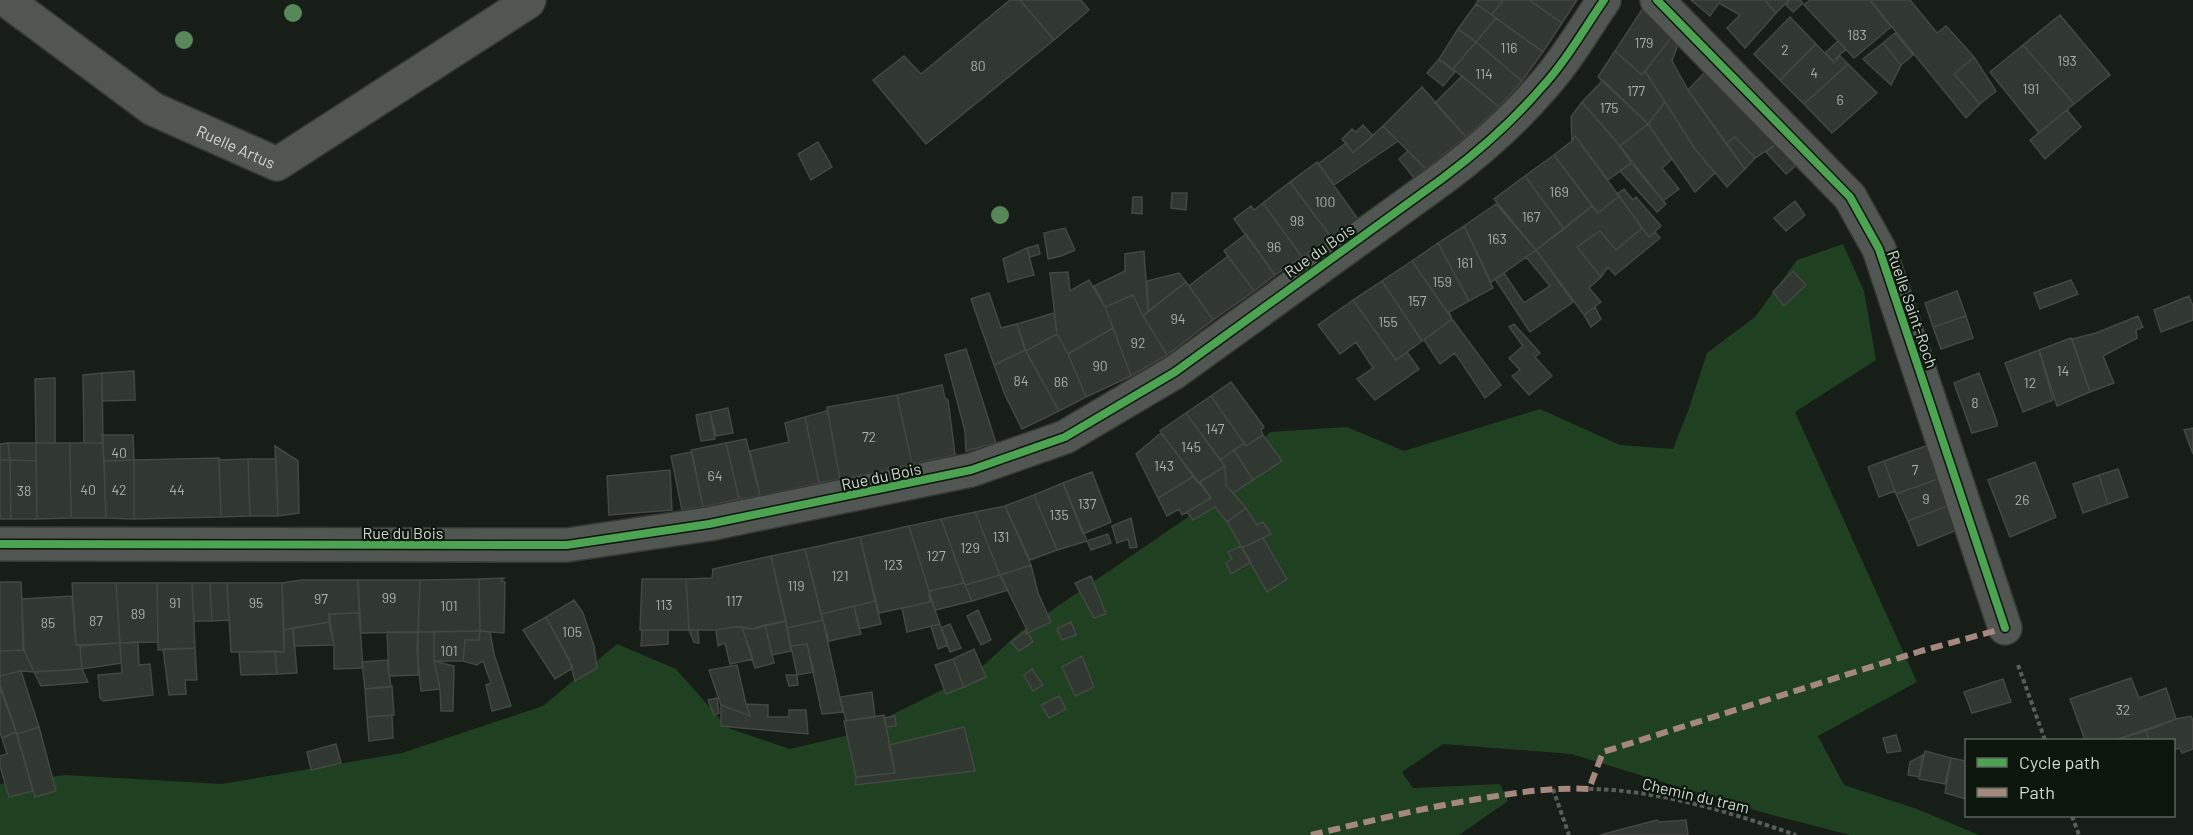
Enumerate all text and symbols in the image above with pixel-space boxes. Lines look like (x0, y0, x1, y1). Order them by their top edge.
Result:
house number: 183 (1847, 26, 1867, 43)
house number: 179 (1635, 34, 1653, 51)
house number: 116 (1500, 39, 1518, 56)
house number: 2 (1781, 41, 1789, 58)
house number: 193 (2057, 52, 2077, 69)
house number: 80 (970, 57, 986, 74)
house number: 4 (1810, 64, 1818, 81)
house number: 114 (1475, 65, 1493, 82)
house number: 191 (2023, 80, 2039, 97)
house number: 177 (1627, 82, 1645, 99)
house number: 6 (1836, 91, 1844, 108)
house number: 175 (1600, 99, 1618, 116)
street label: Ruelle Artus (194, 120, 278, 172)
house number: 169 (1549, 183, 1569, 200)
house number: 100 (1315, 193, 1335, 210)
house number: 167 (1522, 208, 1541, 225)
house number: 98 (1290, 212, 1304, 229)
street label: Rue du Bois (1280, 219, 1358, 281)
house number: 163 (1487, 230, 1507, 247)
house number: 96 (1267, 238, 1281, 255)
street label: Ruelle Saint-Roch (1884, 248, 1942, 370)
house number: 161 (1457, 254, 1473, 271)
house number: 159 (1432, 273, 1452, 290)
house number: 157 (1408, 292, 1427, 309)
house number: 94 (1170, 310, 1186, 327)
house number: 155 (1378, 313, 1398, 330)
house number: 92 (1131, 334, 1145, 351)
house number: 90 (1092, 357, 1108, 374)
house number: 14 (2057, 362, 2069, 379)
house number: 84 (1013, 372, 1029, 389)
house number: 86 (1054, 373, 1068, 390)
house number: 12 (2024, 374, 2036, 391)
house number: 8 (1971, 394, 1979, 411)
house number: 147 (1206, 420, 1225, 437)
house number: 72 (862, 428, 876, 445)
house number: 145 (1181, 438, 1201, 455)
house number: 40 (111, 444, 127, 461)
house number: 143 (1154, 457, 1174, 474)
street label: Rue du Bois (839, 458, 923, 494)
house number: 7 (1912, 461, 1919, 478)
house number: 64 (708, 467, 722, 484)
house number: 40 (80, 481, 96, 498)
house number: 42 (111, 481, 127, 498)
house number: 44 (169, 481, 185, 498)
house number: 38 (17, 482, 31, 499)
house number: 9 (1922, 490, 1930, 507)
house number: 26 (2015, 491, 2029, 508)
house number: 137 (1078, 495, 1097, 512)
house number: 135 (1049, 506, 1069, 523)
street label: Rue du Bois (362, 523, 444, 542)
house number: 131 (993, 528, 1009, 545)
house number: 129 (960, 539, 980, 556)
house number: 127 (926, 547, 946, 564)
house number: 123 (883, 556, 903, 573)
house number: 121 (831, 567, 849, 584)
house number: 119 (787, 577, 805, 594)
house number: 99 (382, 589, 396, 606)
house number: 97 (314, 590, 328, 607)
house number: 117 (726, 592, 743, 609)
house number: 91 (169, 594, 181, 611)
house number: 95 (249, 594, 263, 611)
house number: 113 (655, 596, 673, 613)
house number: 101 (440, 597, 458, 614)
house number: 89 (131, 605, 145, 622)
house number: 87 (89, 612, 103, 629)
house number: 85 (41, 614, 55, 631)
house number: 105 (562, 623, 582, 640)
house number: 101 (440, 642, 458, 659)
house number: 32 (2116, 701, 2130, 718)
legend (1965, 739, 2175, 817)
text: Cycle path (2019, 751, 2100, 773)
street label: Chemin du tram (1641, 773, 1751, 817)
text: Path (2019, 781, 2055, 803)

